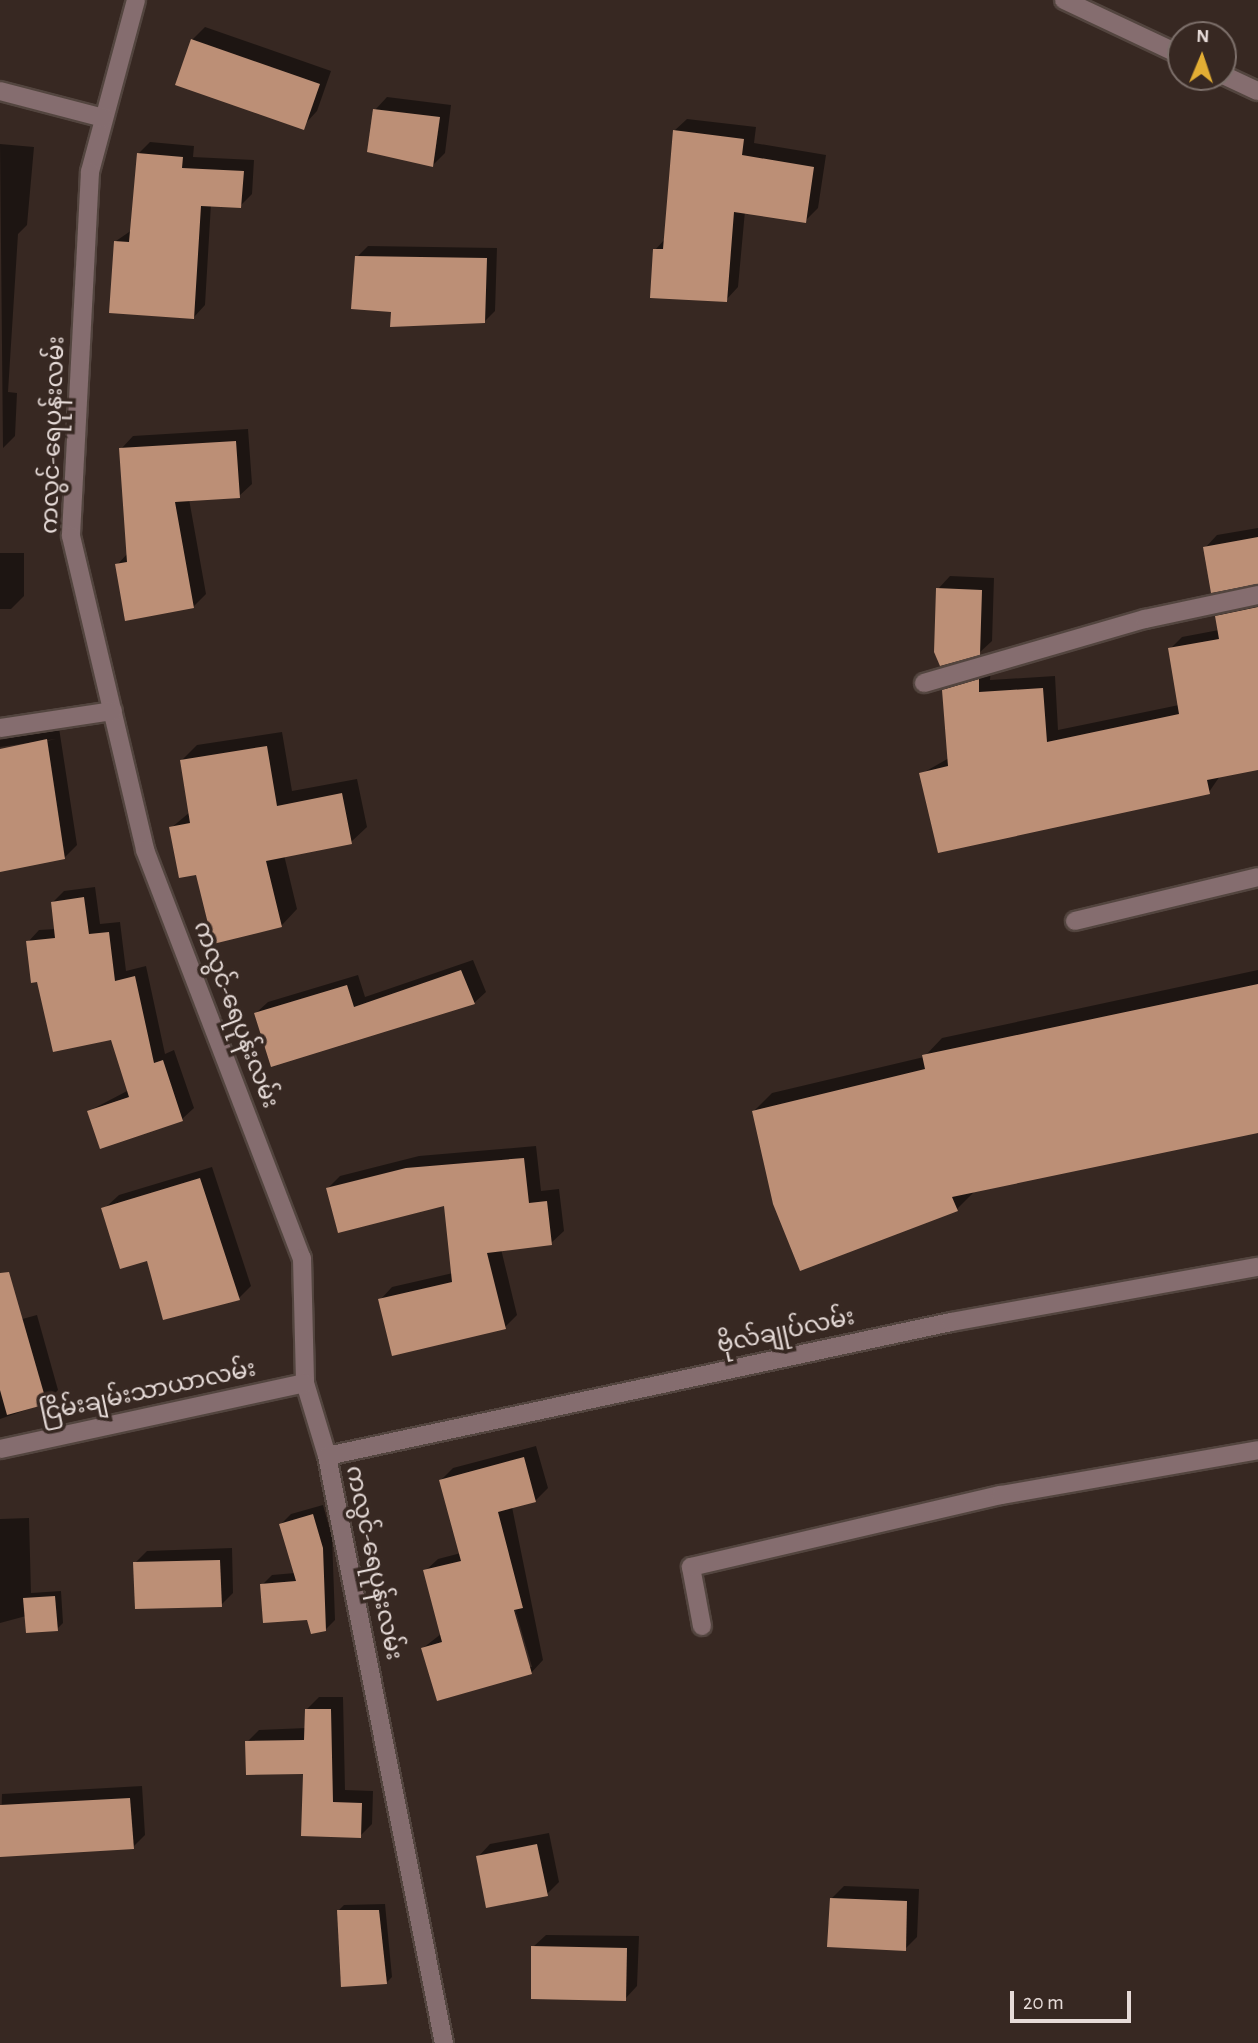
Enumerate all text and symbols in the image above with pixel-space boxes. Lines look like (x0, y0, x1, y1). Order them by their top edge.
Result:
north arrow (1167, 21, 1237, 91)
text: N (1196, 27, 1210, 46)
street label: ကလွင်-ရေပုန်းလမ်း (36, 336, 72, 534)
street label: ကလွင်-ရေပုန်းလမ်း (186, 917, 284, 1113)
street label: ဗိုလ်ချုပ်လမ်း (715, 1303, 857, 1361)
street label: ငြိမ်းချမ်းသာယာလမ်း (37, 1355, 259, 1429)
street label: ကလွင်-ရေပုန်းလမ်း (338, 1463, 408, 1663)
scale bar (1013, 1976, 1134, 2020)
text: 20 m (1023, 1992, 1064, 2013)

